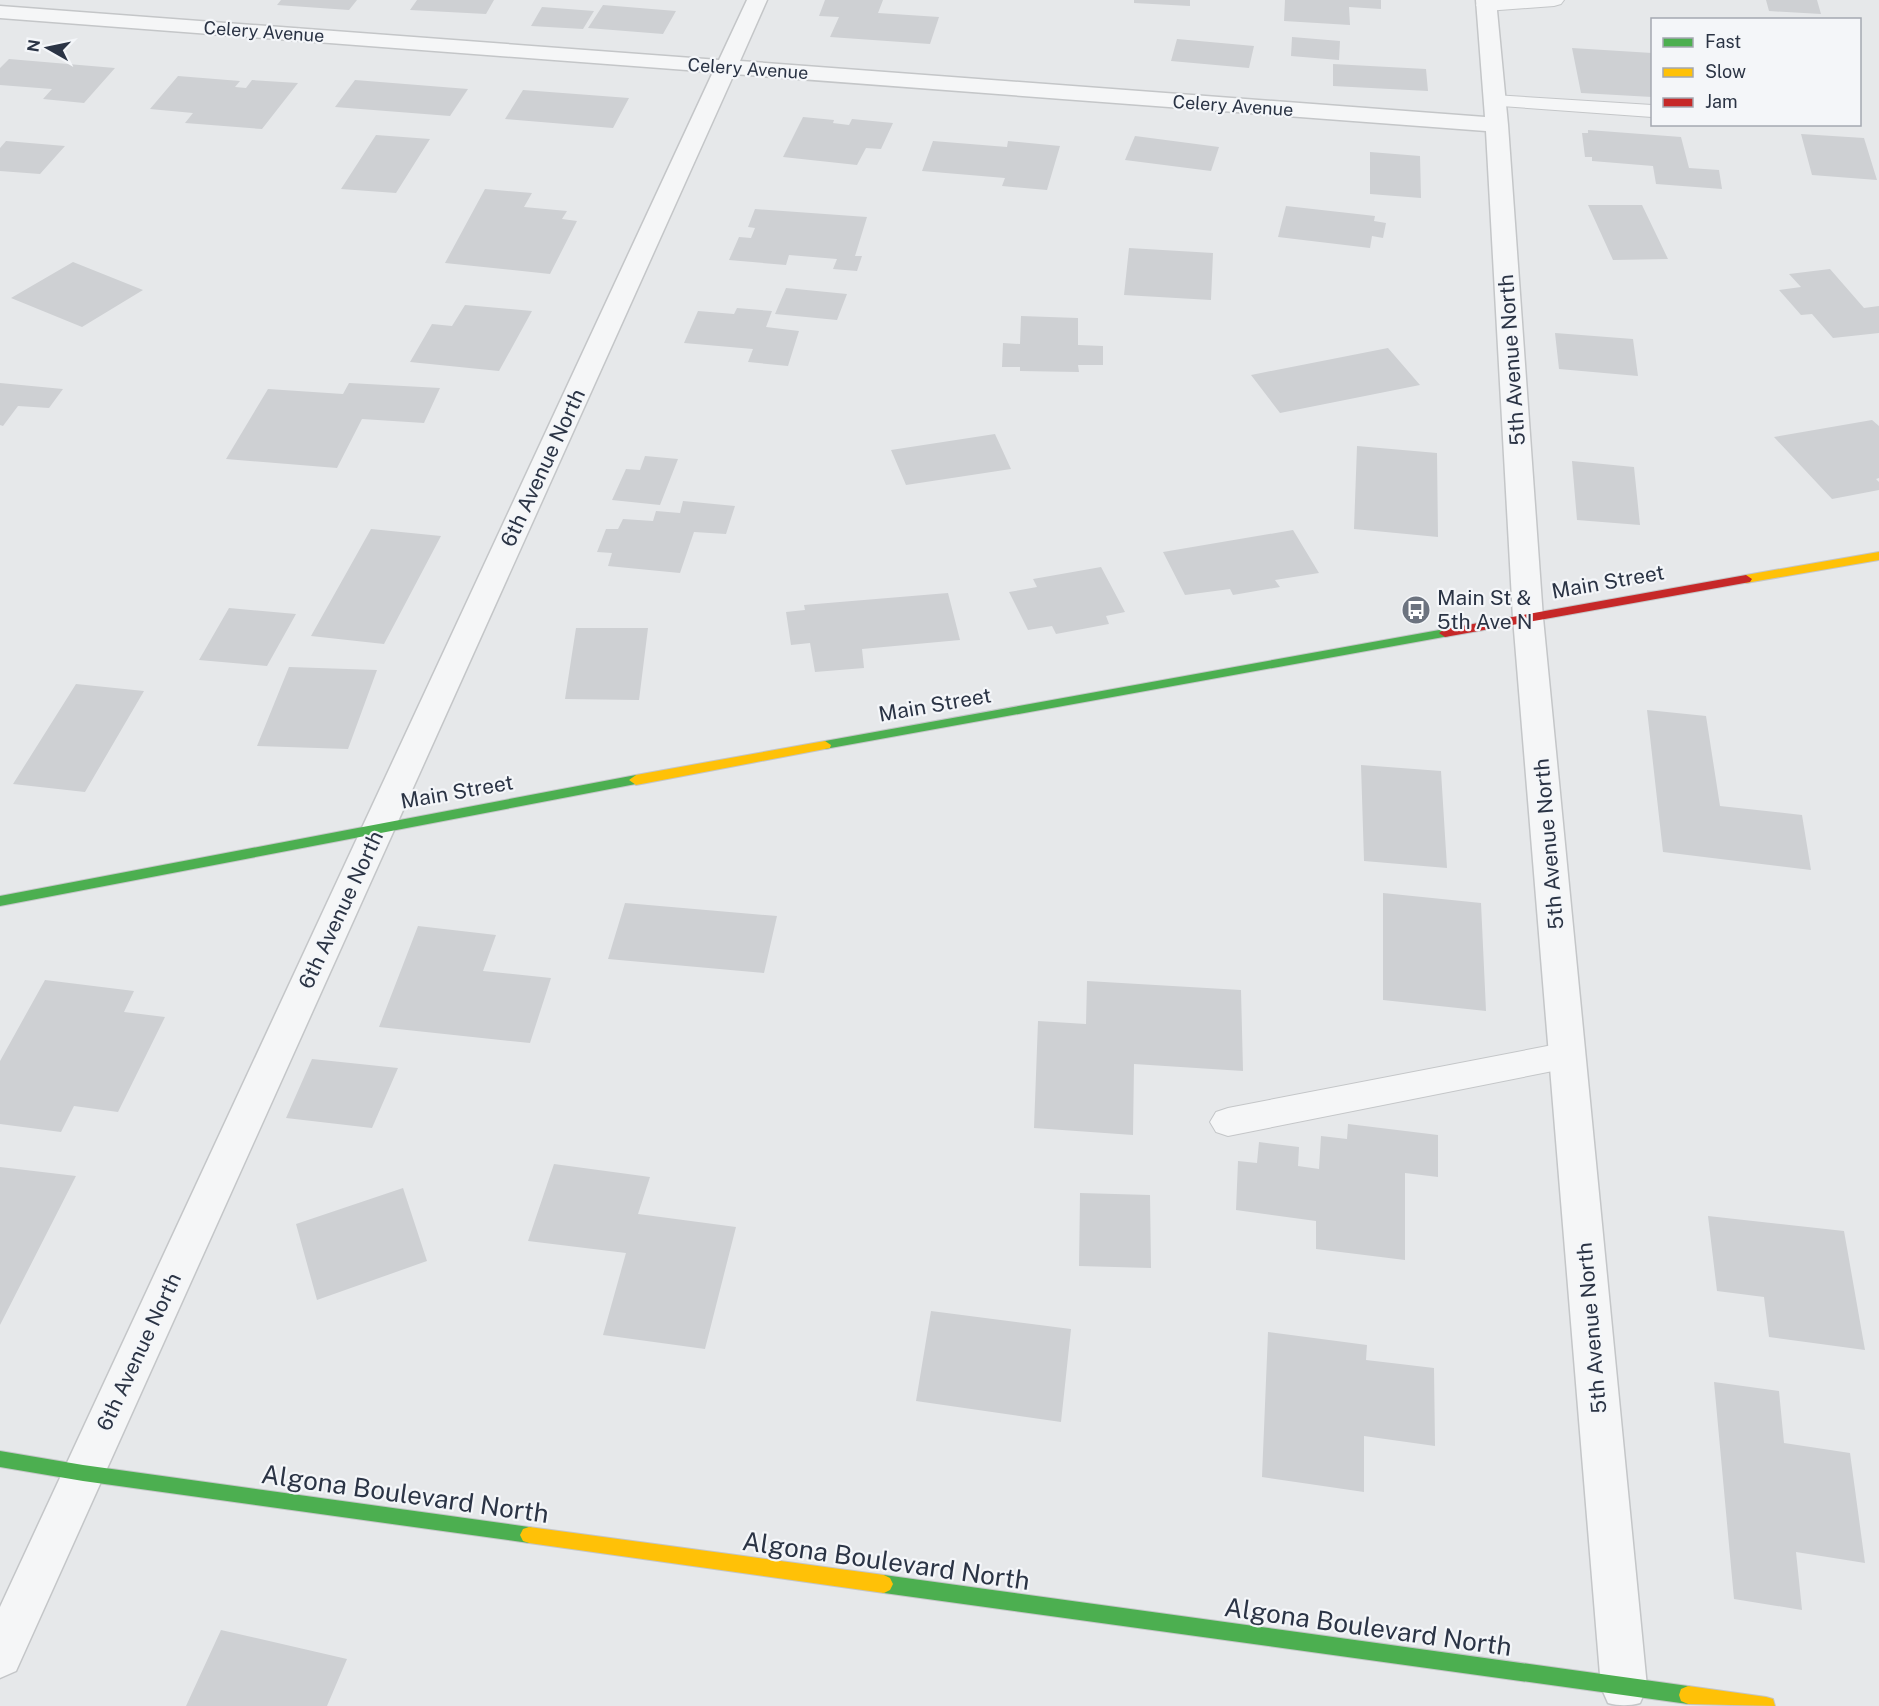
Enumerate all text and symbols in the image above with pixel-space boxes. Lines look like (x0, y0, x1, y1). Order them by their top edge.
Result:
street label: Celery Avenue (203, 17, 325, 46)
north arrow (18, 18, 78, 78)
legend (1651, 18, 1861, 126)
text: Fast (1705, 31, 1741, 52)
text: N (23, 38, 44, 53)
street label: Celery Avenue (687, 54, 809, 83)
text: Slow (1705, 61, 1746, 82)
street label: Celery Avenue (1172, 91, 1294, 120)
text: Jam (1705, 91, 1738, 112)
street label: 5th Avenue North (1493, 274, 1530, 447)
street label: 6th Avenue North (495, 385, 590, 551)
street label: Main Street (1550, 559, 1666, 604)
place label: Main St & 5th Ave N (1437, 585, 1533, 634)
bus stop icon: Main St & 5th Ave N (1400, 594, 1432, 626)
street label: Main Street (877, 682, 993, 727)
street label: 5th Avenue North (1529, 757, 1568, 931)
street label: Main Street (399, 769, 515, 814)
street label: 6th Avenue North (293, 827, 388, 993)
street label: 5th Avenue North (1572, 1241, 1611, 1415)
street label: 6th Avenue North (91, 1269, 186, 1435)
street label: Algona Boulevard North (259, 1458, 551, 1529)
street label: Algona Boulevard North (740, 1525, 1032, 1596)
street label: Algona Boulevard North (1222, 1591, 1514, 1662)

